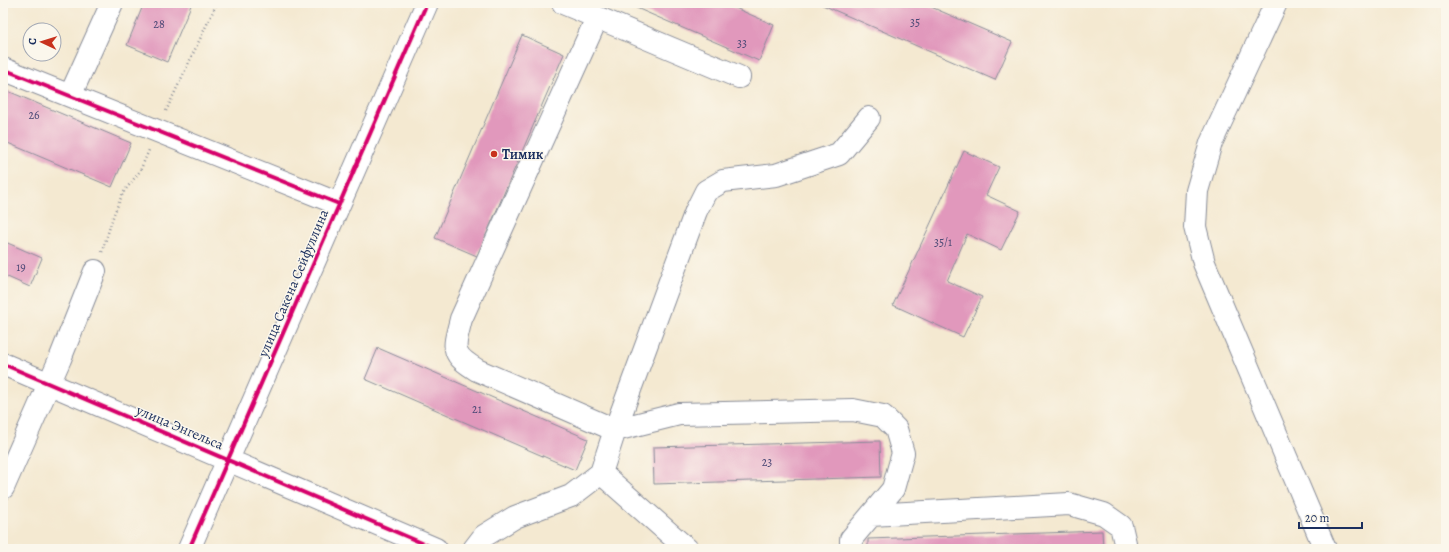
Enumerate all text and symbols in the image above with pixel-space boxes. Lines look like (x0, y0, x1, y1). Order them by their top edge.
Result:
house number: 35 (910, 14, 920, 30)
house number: 28 (153, 16, 165, 32)
north arrow (22, 22, 62, 62)
house number: 33 (737, 35, 747, 51)
text: С (25, 37, 40, 45)
house number: 26 (28, 107, 40, 123)
place label: Тимик (502, 145, 544, 164)
marker: Тимик (489, 149, 499, 159)
street label: улица Сакена Сейфуллина (253, 206, 333, 361)
house number: 35/1 (934, 234, 952, 250)
house number: 19 (16, 259, 26, 275)
street label: улица Энгельса (132, 400, 227, 455)
house number: 21 (472, 401, 482, 417)
house number: 23 (762, 454, 772, 470)
scale bar (1299, 504, 1362, 530)
text: 20 m (1305, 510, 1329, 526)

